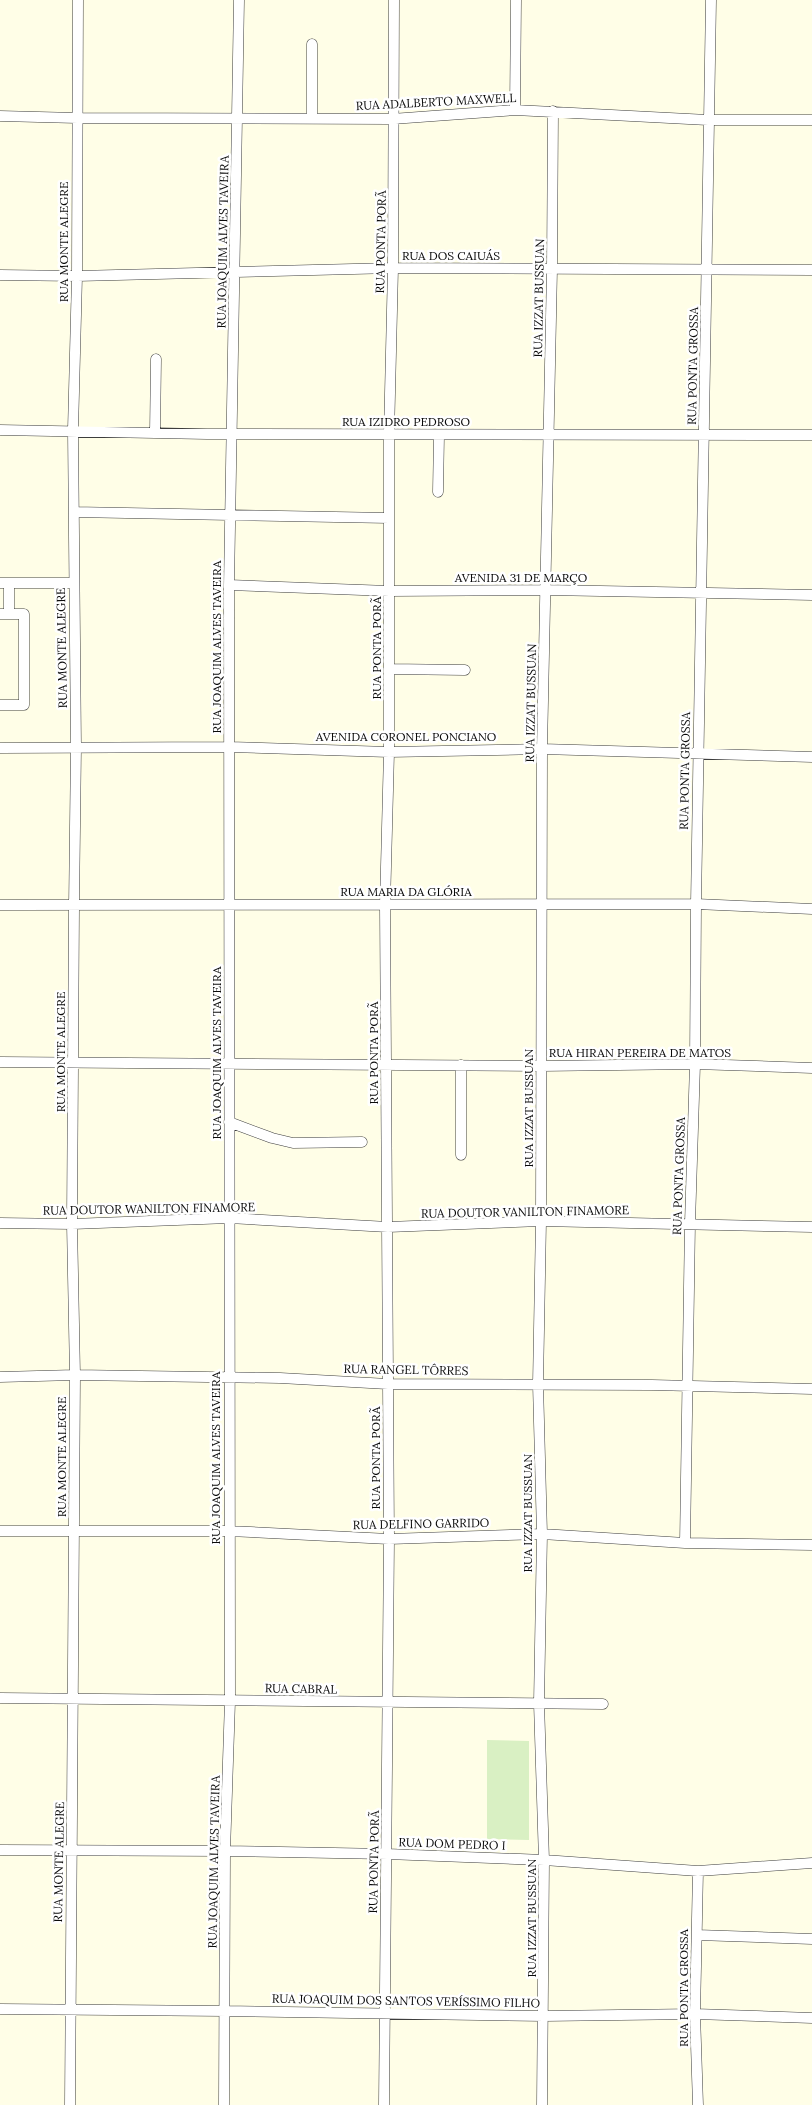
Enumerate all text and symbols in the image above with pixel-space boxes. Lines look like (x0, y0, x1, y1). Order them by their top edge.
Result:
street label: RUA ADALBERTO MAXWELL (355, 90, 517, 113)
street label: RUA JOAQUIM ALVES TAVEIRA (213, 155, 232, 329)
street label: RUA MONTE ALEGRE (56, 182, 71, 302)
street label: RUA PONTA PORÃ (372, 190, 389, 294)
street label: RUA IZZAT BUSSUAN (530, 238, 547, 358)
street label: RUA DOS CAIUÁS (402, 248, 500, 263)
street label: RUA PONTA GROSSA (684, 306, 701, 425)
street label: RUA IZIDRO PEDROSO (342, 414, 470, 429)
street label: RUA JOAQUIM ALVES TAVEIRA (209, 560, 224, 734)
street label: AVENIDA 31 DE MARÇO (454, 570, 587, 585)
street label: RUA MONTE ALEGRE (53, 588, 70, 708)
street label: RUA PONTA PORÃ (369, 596, 384, 700)
street label: RUA IZZAT BUSSUAN (522, 643, 539, 763)
street label: RUA PONTA GROSSA (676, 711, 693, 830)
street label: AVENIDA CORONEL PONCIANO (315, 729, 496, 744)
street label: RUA MARIA DA GLÓRIA (340, 884, 472, 899)
street label: RUA JOAQUIM ALVES TAVEIRA (209, 966, 224, 1140)
street label: RUA MONTE ALEGRE (53, 992, 68, 1112)
street label: RUA PONTA PORÃ (366, 1001, 381, 1105)
street label: RUA HIRAN PEREIRA DE MATOS (549, 1045, 731, 1060)
street label: RUA IZZAT BUSSUAN (521, 1049, 536, 1168)
street label: RUA PONTA GROSSA (669, 1116, 688, 1235)
street label: RUA DOUTOR WANILTON FINAMORE (43, 1199, 255, 1218)
street label: RUA DOUTOR VANILTON FINAMORE (421, 1202, 629, 1221)
street label: RUA RANGEL TÔRRES (344, 1361, 469, 1378)
street label: RUA JOAQUIM ALVES TAVEIRA (208, 1371, 223, 1545)
street label: RUA MONTE ALEGRE (54, 1397, 69, 1517)
street label: RUA PONTA PORÃ (368, 1406, 383, 1510)
street label: RUA IZZAT BUSSUAN (520, 1454, 535, 1573)
street label: RUA DELFINO GARRIDO (353, 1515, 489, 1532)
street label: RUA CABRAL (265, 1680, 337, 1697)
street label: RUA JOAQUIM ALVES TAVEIRA (204, 1775, 223, 1949)
street label: RUA MONTE ALEGRE (50, 1802, 67, 1922)
street label: RUA PONTA PORÃ (365, 1810, 382, 1914)
street label: RUA DOM PEDRO I (398, 1834, 506, 1853)
street label: RUA IZZAT BUSSUAN (524, 1859, 539, 1978)
street label: RUA PONTA GROSSA (676, 1928, 691, 2047)
street label: RUA JOAQUIM DOS SANTOS VERÍSSIMO FILHO (272, 1991, 540, 2010)

